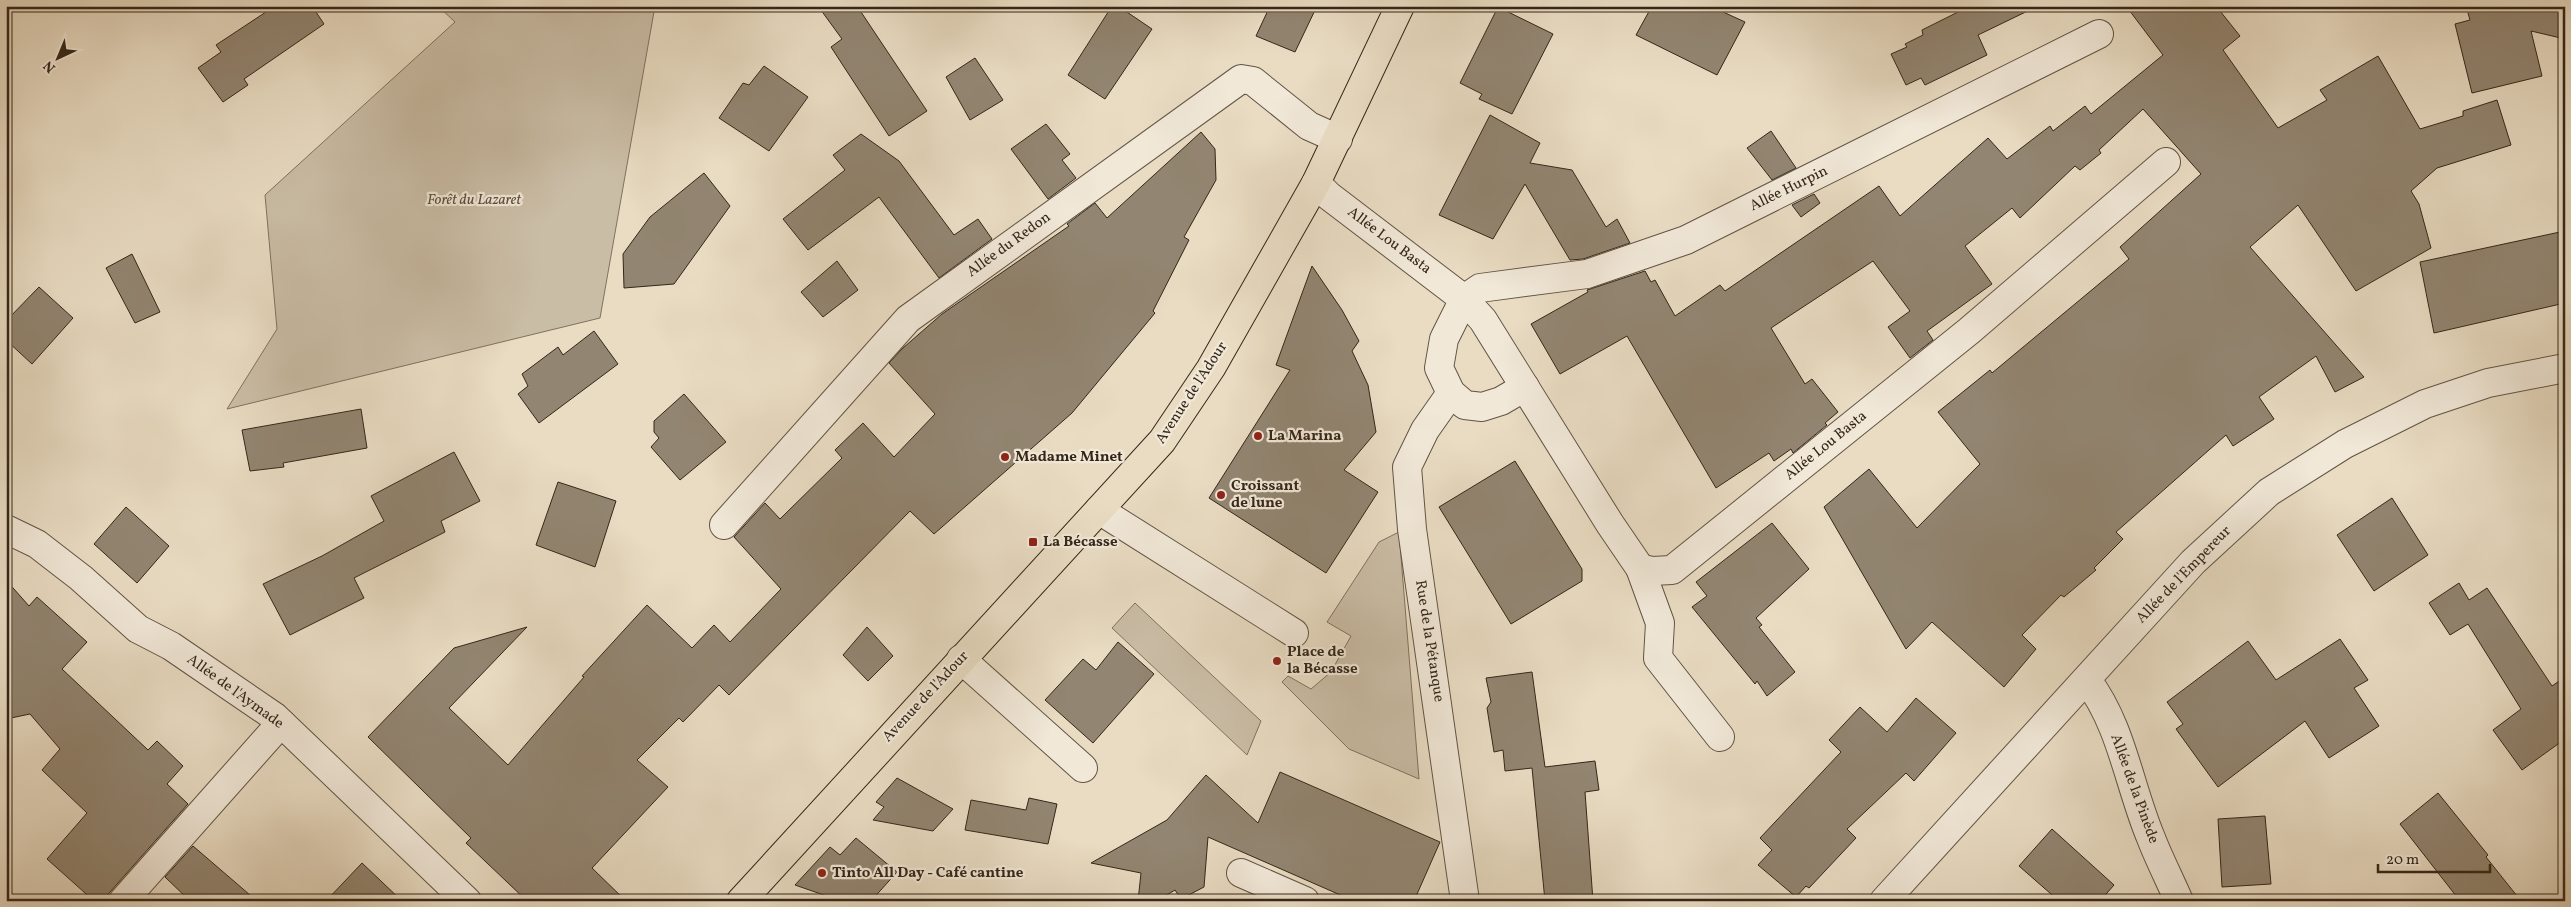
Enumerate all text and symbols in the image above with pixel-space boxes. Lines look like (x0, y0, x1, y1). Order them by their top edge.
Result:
north arrow (32, 32, 82, 82)
text: N (40, 56, 60, 77)
street label: Allée Hurpin (1746, 161, 1832, 217)
park label: Forêt du Lazaret (427, 190, 522, 211)
street label: Allée Lou Basta (1343, 202, 1435, 280)
street label: Allée du Redon (963, 207, 1055, 283)
street label: Avenue de l'Adour (1151, 338, 1233, 448)
street label: Allée Lou Basta (1780, 406, 1872, 486)
place label: La Marina (1268, 426, 1341, 447)
marker: La Marina (1252, 430, 1264, 442)
place label: Madame Minet (1015, 447, 1123, 468)
marker: Madame Minet (999, 451, 1011, 463)
place label: Croissant de lune (1231, 476, 1299, 514)
marker: Croissant de lune (1215, 489, 1227, 501)
street label: Allée de l'Empereur (2132, 521, 2236, 629)
place label: La Bécasse (1043, 532, 1118, 553)
marker: La Bécasse (1027, 536, 1039, 548)
street label: Rue de la Pétanque (1409, 578, 1449, 704)
place label: Place de la Bécasse (1287, 642, 1358, 680)
street label: Avenue de l'Adour (878, 647, 974, 747)
street label: Allée de l'Aymade (182, 650, 288, 734)
marker: Place de la Bécasse (1271, 655, 1283, 667)
street label: Allée de la Pinède (2104, 731, 2164, 847)
scale bar (2378, 842, 2491, 874)
text: 20 m (2386, 850, 2419, 871)
place label: Tinto All Day - Café cantine (832, 863, 1024, 884)
marker: Tinto All Day - Café cantine (816, 867, 828, 879)

